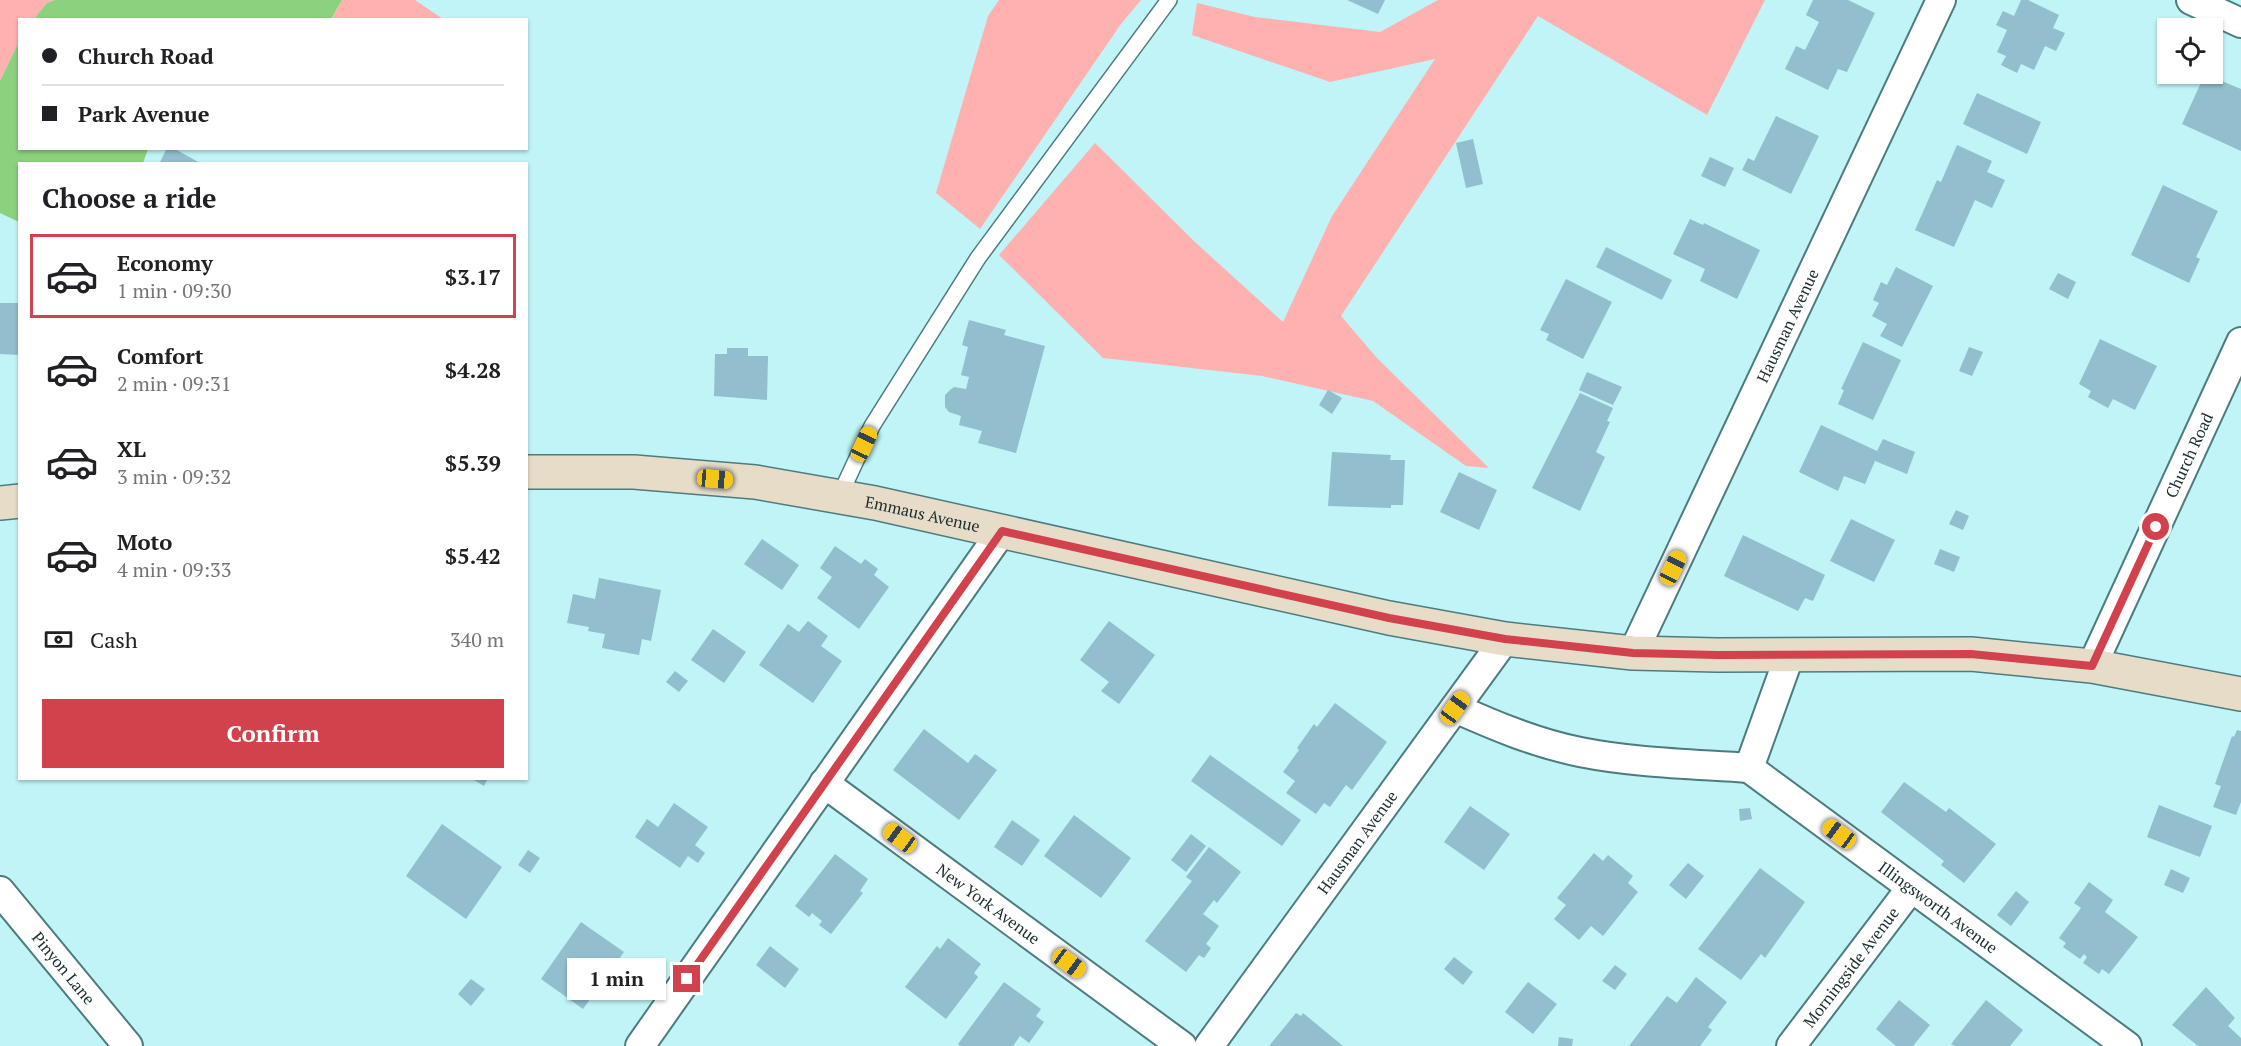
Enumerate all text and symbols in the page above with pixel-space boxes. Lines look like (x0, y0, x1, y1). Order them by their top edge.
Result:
map controls (2157, 18, 2223, 84)
button: locate (2157, 18, 2223, 84)
text: Church Road (78, 41, 214, 70)
text: Park Avenue (78, 99, 210, 128)
text: Choose a ride (42, 180, 217, 216)
text: Economy (117, 248, 213, 277)
icon: car (45, 249, 99, 303)
text: $3.17 (445, 262, 501, 291)
street label: Hausman Avenue (1751, 265, 1824, 386)
text: 1 min · 09:30 (117, 277, 231, 304)
text: Comfort (117, 341, 203, 370)
icon: car (45, 342, 99, 396)
text: $4.28 (445, 355, 501, 384)
text: 2 min · 09:31 (117, 370, 231, 397)
street label: Church Road (2160, 409, 2218, 501)
car (848, 424, 880, 464)
text: XL (117, 434, 146, 463)
icon: car (45, 435, 99, 489)
text: $5.39 (445, 448, 501, 477)
text: 3 min · 09:32 (117, 463, 231, 490)
car (696, 468, 734, 490)
street label: Emmaus Avenue (863, 490, 982, 537)
route start (2142, 513, 2169, 540)
text: Moto (117, 527, 172, 556)
icon: car (45, 528, 99, 582)
text: $5.42 (445, 541, 501, 570)
car (1657, 548, 1689, 588)
text: 4 min · 09:33 (117, 556, 231, 583)
icon: cash (42, 623, 75, 656)
text: Cash (90, 625, 138, 654)
text: 340 m (450, 626, 504, 653)
car (1437, 688, 1473, 728)
button: Confirm (42, 699, 504, 768)
street label: Hausman Avenue (1312, 786, 1402, 899)
car (1819, 816, 1859, 852)
car (880, 820, 920, 856)
street label: Illingsworth Avenue (1874, 856, 2002, 958)
street label: New York Avenue (932, 858, 1045, 949)
street label: Morningside Avenue (1798, 902, 1904, 1032)
street label: Pinyon Lane (27, 927, 100, 1009)
car (1049, 945, 1089, 981)
callout: 1 min (567, 958, 666, 1000)
text: 1 min (589, 965, 644, 992)
route end (673, 965, 700, 992)

